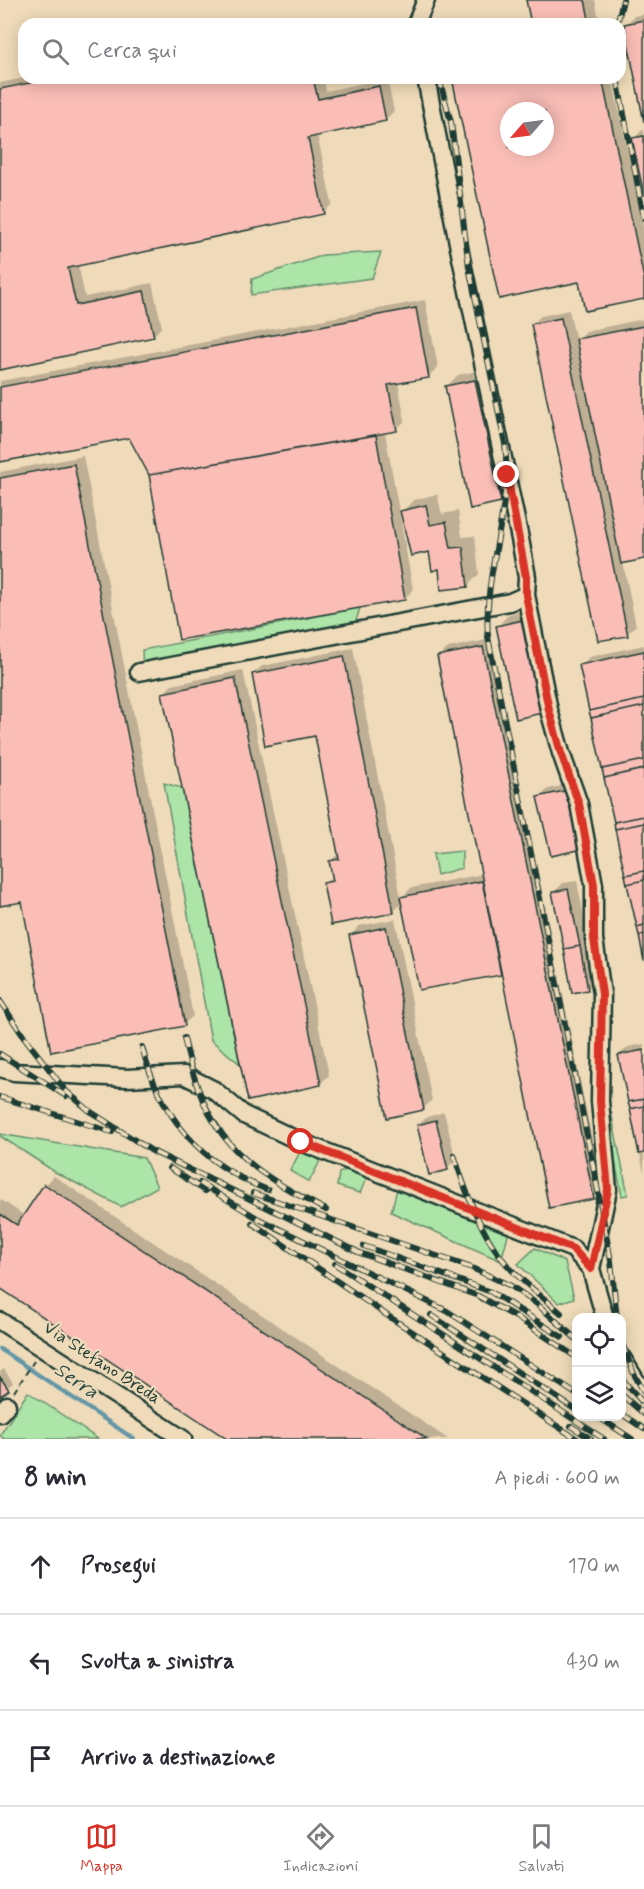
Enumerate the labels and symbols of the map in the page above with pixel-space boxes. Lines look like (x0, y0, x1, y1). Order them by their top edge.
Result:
north arrow (500, 102, 554, 156)
route end (493, 461, 519, 487)
route start (287, 1128, 313, 1154)
street label: Via Stefano Breda (39, 1316, 165, 1410)
water label: Serra (49, 1356, 104, 1406)

